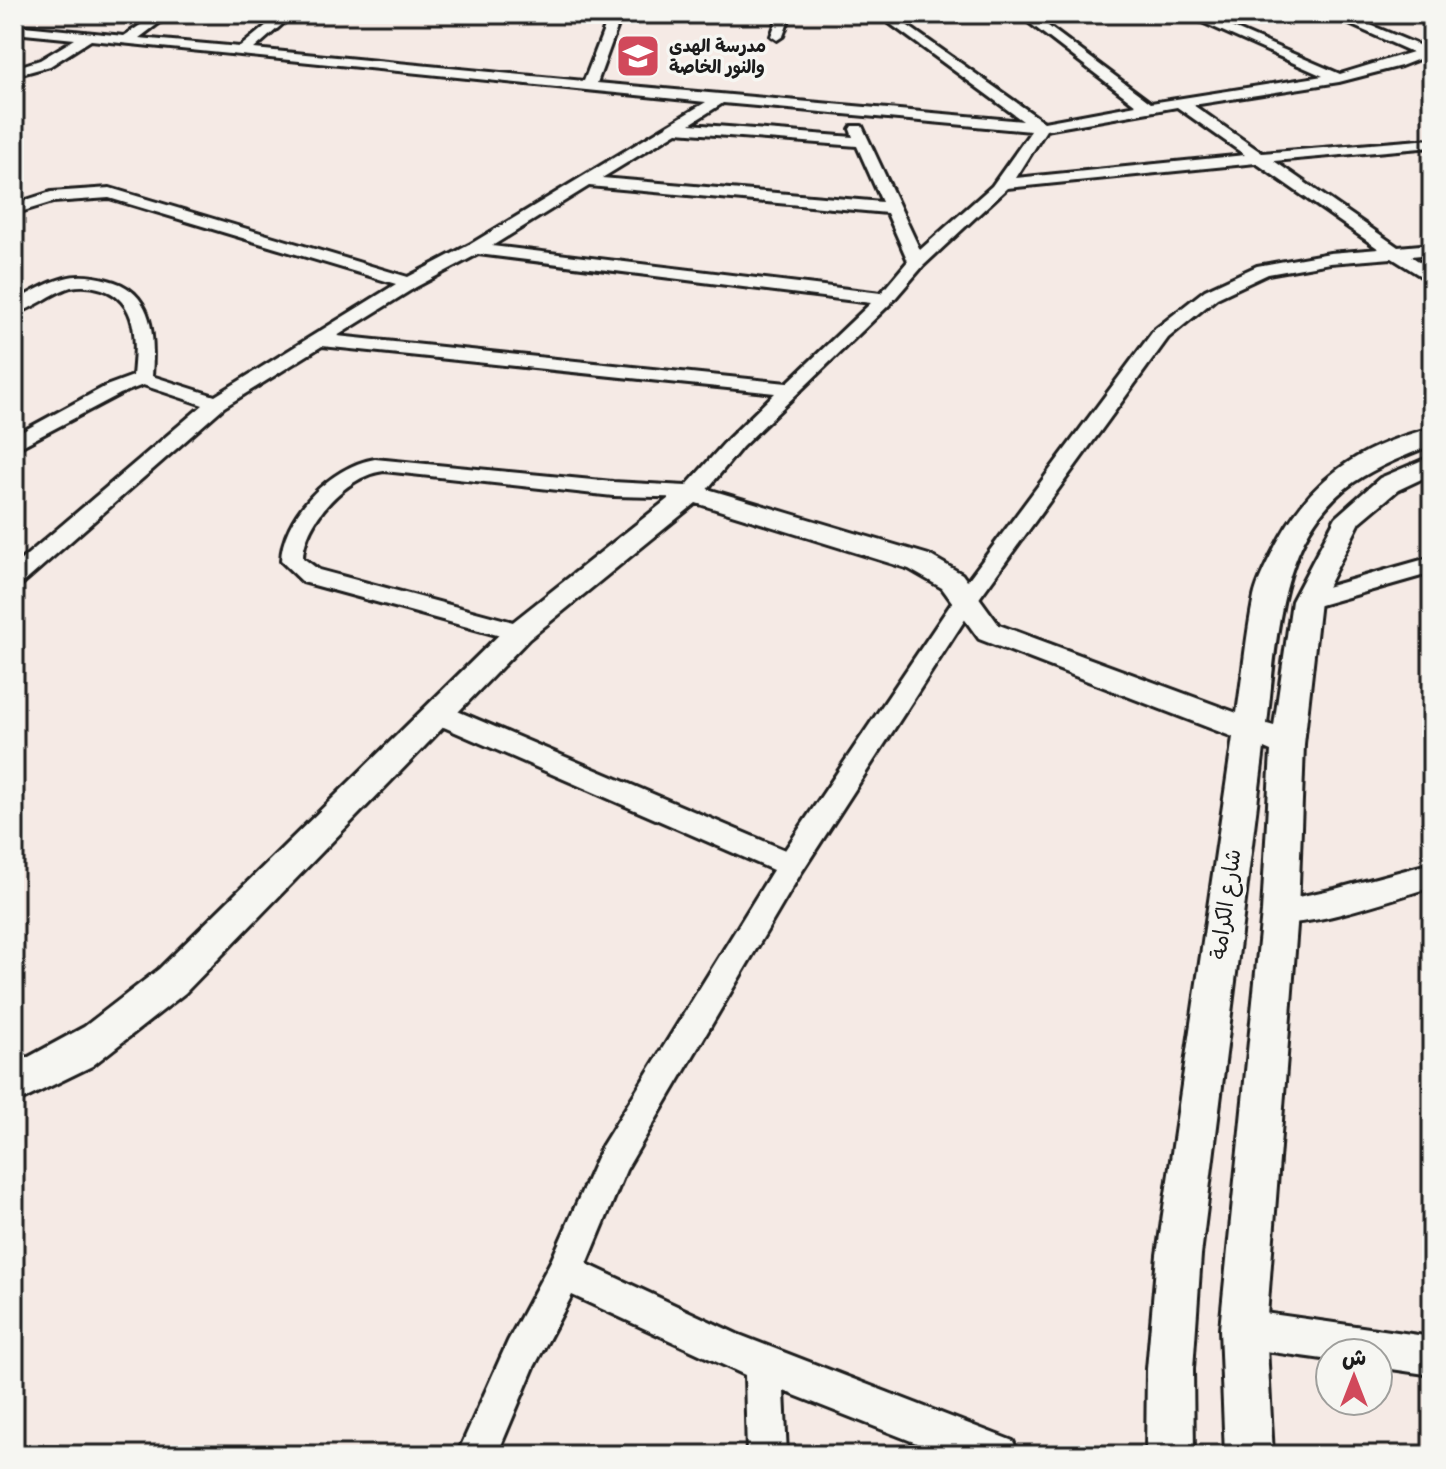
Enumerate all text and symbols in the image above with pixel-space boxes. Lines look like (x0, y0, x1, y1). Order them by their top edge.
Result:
school or university icon: مدرسة الهدى والنور الخاصة (614, 32, 662, 80)
place label: مدرسة الهدى والنور الخاصة (669, 34, 766, 79)
street label: شارع الكرامة (1203, 847, 1249, 961)
north arrow (1314, 1337, 1394, 1417)
text: ش (1342, 1343, 1366, 1371)

